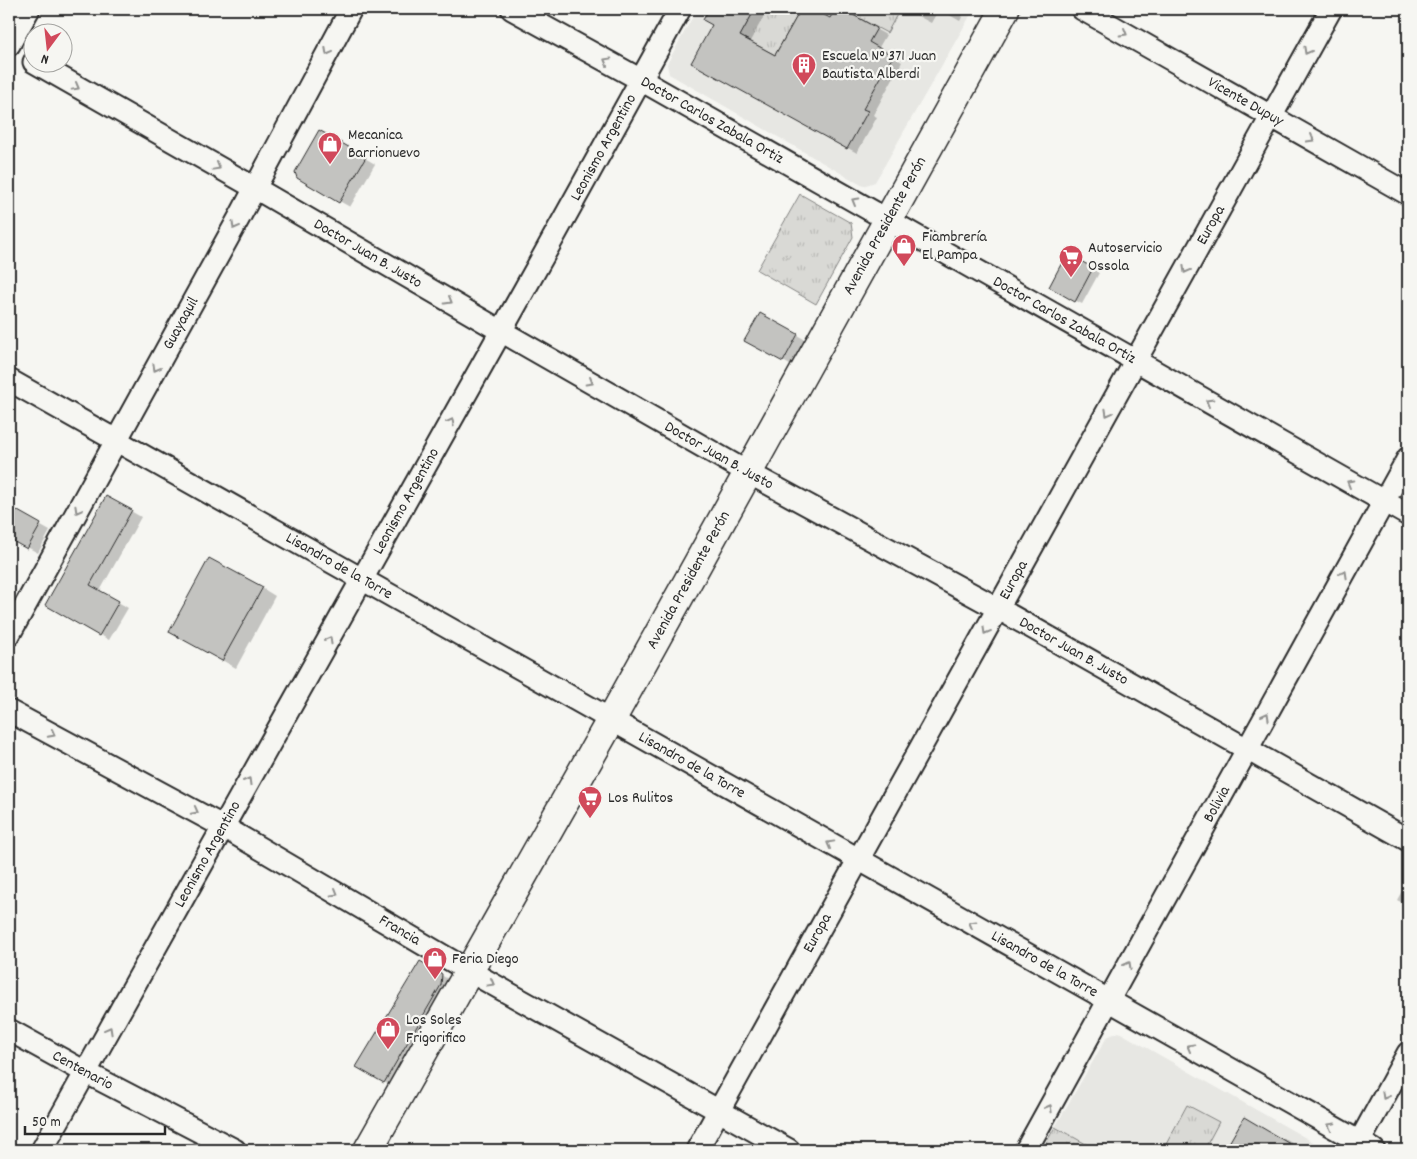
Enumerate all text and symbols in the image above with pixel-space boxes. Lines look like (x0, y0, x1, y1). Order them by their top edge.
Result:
north arrow (22, 22, 72, 72)
one-way arrow (1119, 26, 1128, 36)
place label: Escuela N° 371 Juan Bautista Alberdi (822, 45, 936, 86)
one-way arrow (325, 46, 335, 55)
one-way arrow (1303, 46, 1313, 55)
text: N (39, 48, 51, 69)
building icon: Escuela N° 371 Juan Bautista Alberdi (791, 52, 817, 86)
one-way arrow (603, 57, 612, 67)
street label: Doctor Carlos Zabala Ortiz (636, 71, 788, 170)
street label: Vicente Dupuy (1203, 71, 1288, 133)
one-way arrow (71, 80, 80, 90)
street label: Leonismo Argentino (565, 90, 642, 205)
place label: Mecanica Barrionuevo (348, 124, 420, 165)
shop icon: Mecanica Barrionuevo (317, 131, 343, 165)
one-way arrow (1306, 133, 1315, 143)
street label: Avenida Presidente Perón (837, 152, 932, 299)
one-way arrow (212, 160, 221, 170)
one-way arrow (851, 197, 860, 207)
street label: Europa (1191, 201, 1231, 249)
street label: Doctor Juan B. Justo (309, 213, 427, 294)
one-way arrow (231, 220, 241, 229)
place label: Fiambrería El Pampa (922, 226, 987, 267)
shop icon: Fiambrería El Pampa (891, 233, 917, 267)
place label: Autoservicio Ossola (1088, 237, 1162, 278)
supermarket icon: Autoservicio Ossola (1058, 244, 1084, 278)
one-way arrow (1183, 265, 1193, 274)
street label: Doctor Carlos Zabala Ortiz (989, 270, 1140, 370)
street label: Guayaquil (157, 292, 205, 354)
one-way arrow (443, 294, 452, 304)
one-way arrow (152, 362, 162, 371)
one-way arrow (584, 375, 593, 385)
one-way arrow (1205, 399, 1214, 409)
one-way arrow (1104, 407, 1114, 416)
street label: Doctor Juan B. Justo (660, 415, 778, 496)
one-way arrow (445, 418, 455, 427)
street label: Leonismo Argentino (367, 444, 445, 559)
one-way arrow (1347, 479, 1356, 489)
one-way arrow (74, 505, 84, 514)
street label: Avenida Presidente Perón (641, 507, 736, 653)
street label: Lisandro de la Torre (281, 527, 397, 606)
street label: Europa (993, 556, 1034, 604)
one-way arrow (1338, 570, 1348, 579)
street label: Doctor Juan B. Justo (1015, 611, 1132, 691)
one-way arrow (983, 626, 993, 635)
one-way arrow (323, 637, 333, 646)
one-way arrow (1259, 712, 1269, 721)
street label: Lisandro de la Torre (634, 726, 750, 805)
one-way arrow (46, 728, 55, 738)
one-way arrow (242, 778, 252, 787)
street label: Bolivia (1197, 781, 1237, 827)
supermarket icon: Los Rulitos (577, 785, 603, 819)
place label: Los Rulitos (608, 787, 674, 810)
street label: Leonismo Argentino (168, 797, 247, 912)
one-way arrow (189, 805, 198, 815)
one-way arrow (827, 840, 836, 850)
one-way arrow (330, 886, 339, 896)
street label: Francia (374, 909, 425, 952)
street label: Europa (797, 909, 838, 957)
one-way arrow (968, 920, 977, 930)
street label: Lisandro de la Torre (987, 925, 1102, 1004)
shop icon: Feria Diego (422, 946, 448, 980)
place label: Feria Diego (452, 948, 519, 971)
one-way arrow (1122, 962, 1132, 971)
one-way arrow (486, 977, 495, 987)
place label: Los Soles Frigorifico (406, 1009, 466, 1050)
shop icon: Los Soles Frigorifico (375, 1016, 401, 1050)
one-way arrow (103, 1026, 113, 1035)
one-way arrow (1186, 1043, 1195, 1053)
street label: Centenario (48, 1045, 117, 1096)
one-way arrow (1381, 1090, 1391, 1099)
scale bar (25, 1104, 165, 1136)
one-way arrow (1043, 1104, 1053, 1113)
text: 50 m (32, 1112, 61, 1134)
one-way arrow (1328, 1123, 1337, 1133)

